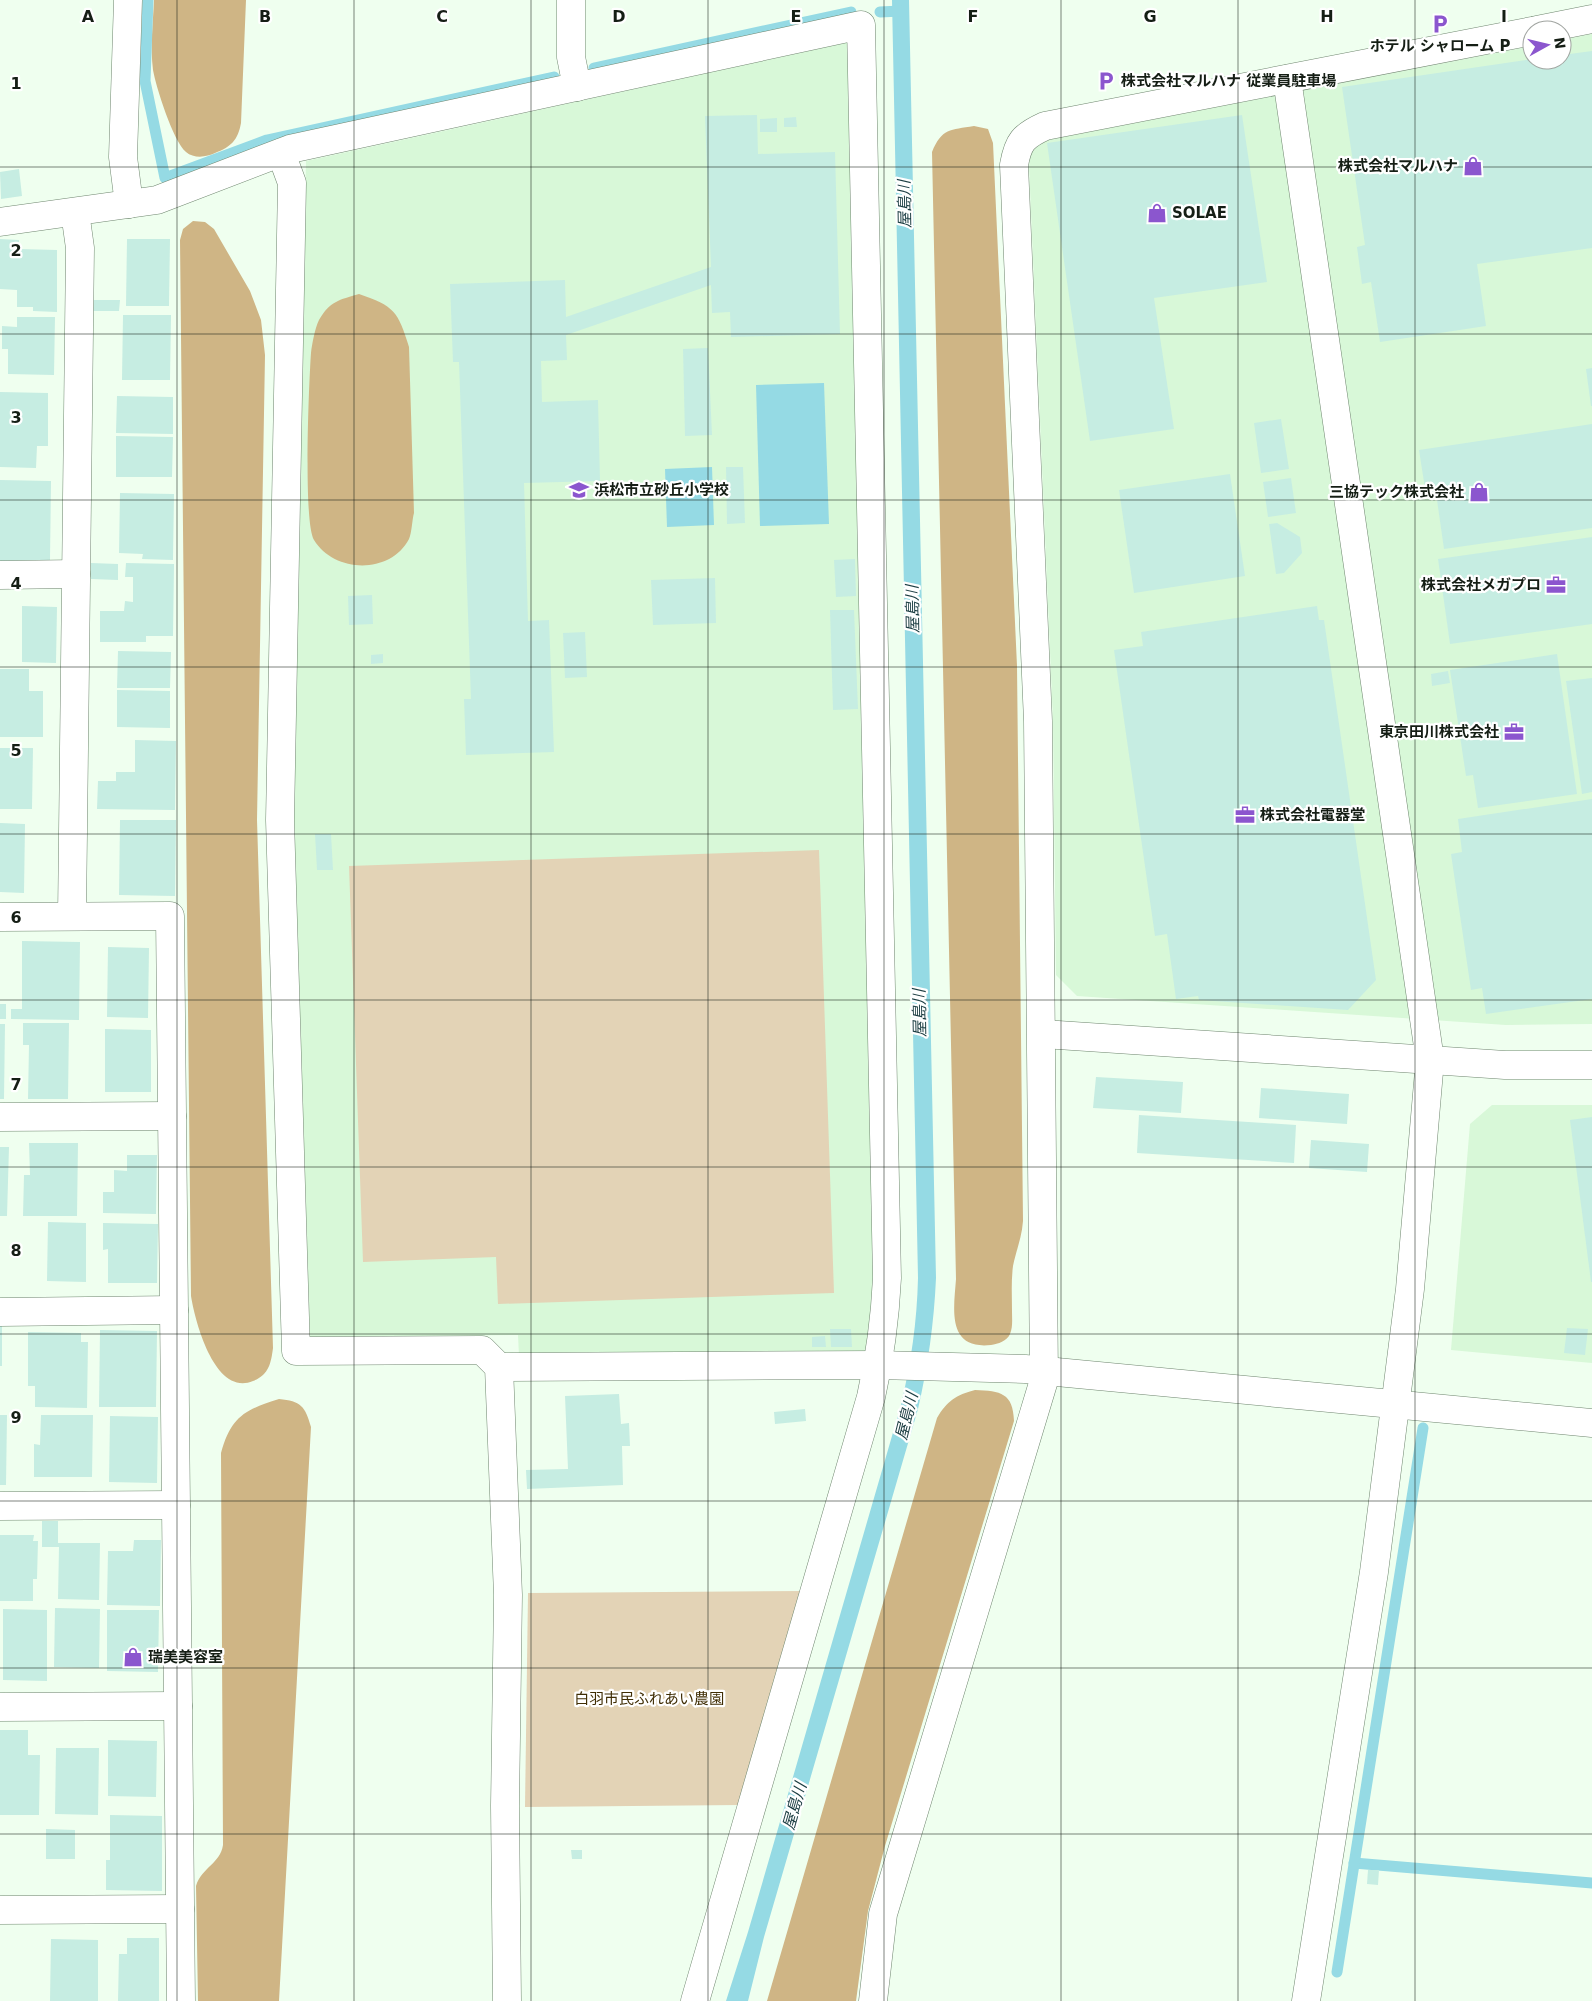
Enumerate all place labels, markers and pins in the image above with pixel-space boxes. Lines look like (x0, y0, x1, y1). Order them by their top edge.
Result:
parking icon: ホテル シャローム P (1429, 13, 1451, 35)
place label: ホテル シャローム P (1370, 37, 1511, 55)
parking icon: 株式会社マルハナ 従業員駐車場 (1095, 70, 1117, 92)
place label: 株式会社マルハナ 従業員駐車場 (1121, 72, 1336, 90)
shop icon: 株式会社マルハナ (1462, 155, 1484, 177)
place label: 株式会社マルハナ (1338, 157, 1458, 175)
shop icon: SOLAE (1146, 202, 1168, 224)
place label: SOLAE (1172, 204, 1227, 222)
school or university icon: 浜松市立砂丘小学校 (568, 479, 590, 501)
place label: 浜松市立砂丘小学校 (594, 481, 729, 499)
shop icon: 三協テック株式会社 (1468, 481, 1490, 503)
place label: 三協テック株式会社 (1329, 483, 1464, 501)
office icon: 株式会社メガプロ (1545, 574, 1567, 596)
place label: 株式会社メガプロ (1421, 576, 1541, 594)
office icon: 東京田川株式会社 (1503, 721, 1525, 743)
place label: 東京田川株式会社 (1379, 723, 1499, 741)
office icon: 株式会社電器堂 (1234, 804, 1256, 826)
place label: 株式会社電器堂 (1260, 806, 1365, 824)
shop icon: 瑞美美容室 (122, 1646, 144, 1668)
place label: 瑞美美容室 (148, 1648, 223, 1666)

